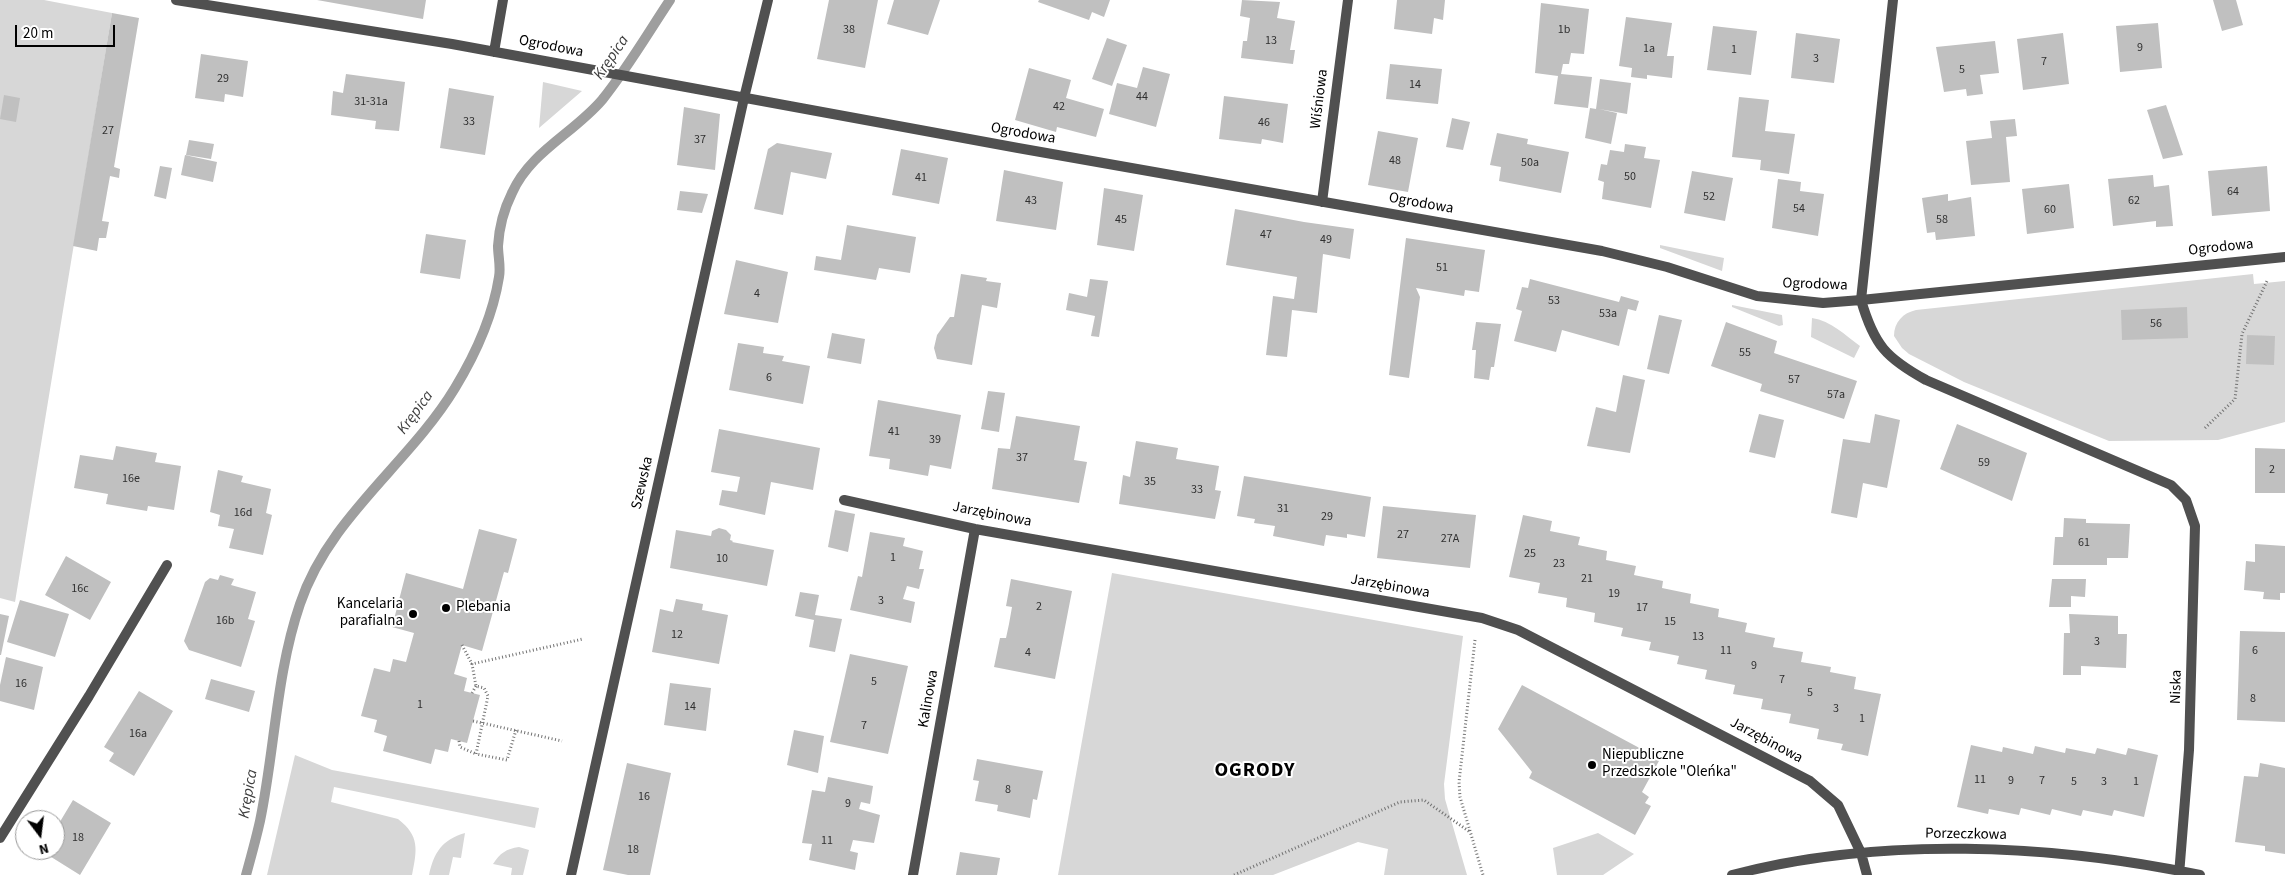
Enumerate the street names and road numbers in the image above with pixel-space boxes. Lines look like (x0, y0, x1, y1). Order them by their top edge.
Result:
street label: Ogrodowa (517, 32, 585, 62)
street label: Wiśniowa (1307, 68, 1333, 130)
street label: Ogrodowa (989, 119, 1057, 149)
street label: Ogrodowa (1387, 189, 1455, 219)
street label: Ogrodowa (2188, 236, 2254, 260)
street label: Ogrodowa (1782, 275, 1848, 295)
street label: Szewska (628, 455, 658, 511)
street label: Jarzębinowa (951, 499, 1033, 531)
street label: Jarzębinowa (1349, 571, 1431, 603)
street label: Kalinowa (915, 669, 943, 729)
street label: Niska (2167, 669, 2187, 705)
street label: Jarzębinowa (1726, 714, 1806, 768)
street label: Porzeczkowa (1925, 825, 2007, 845)

